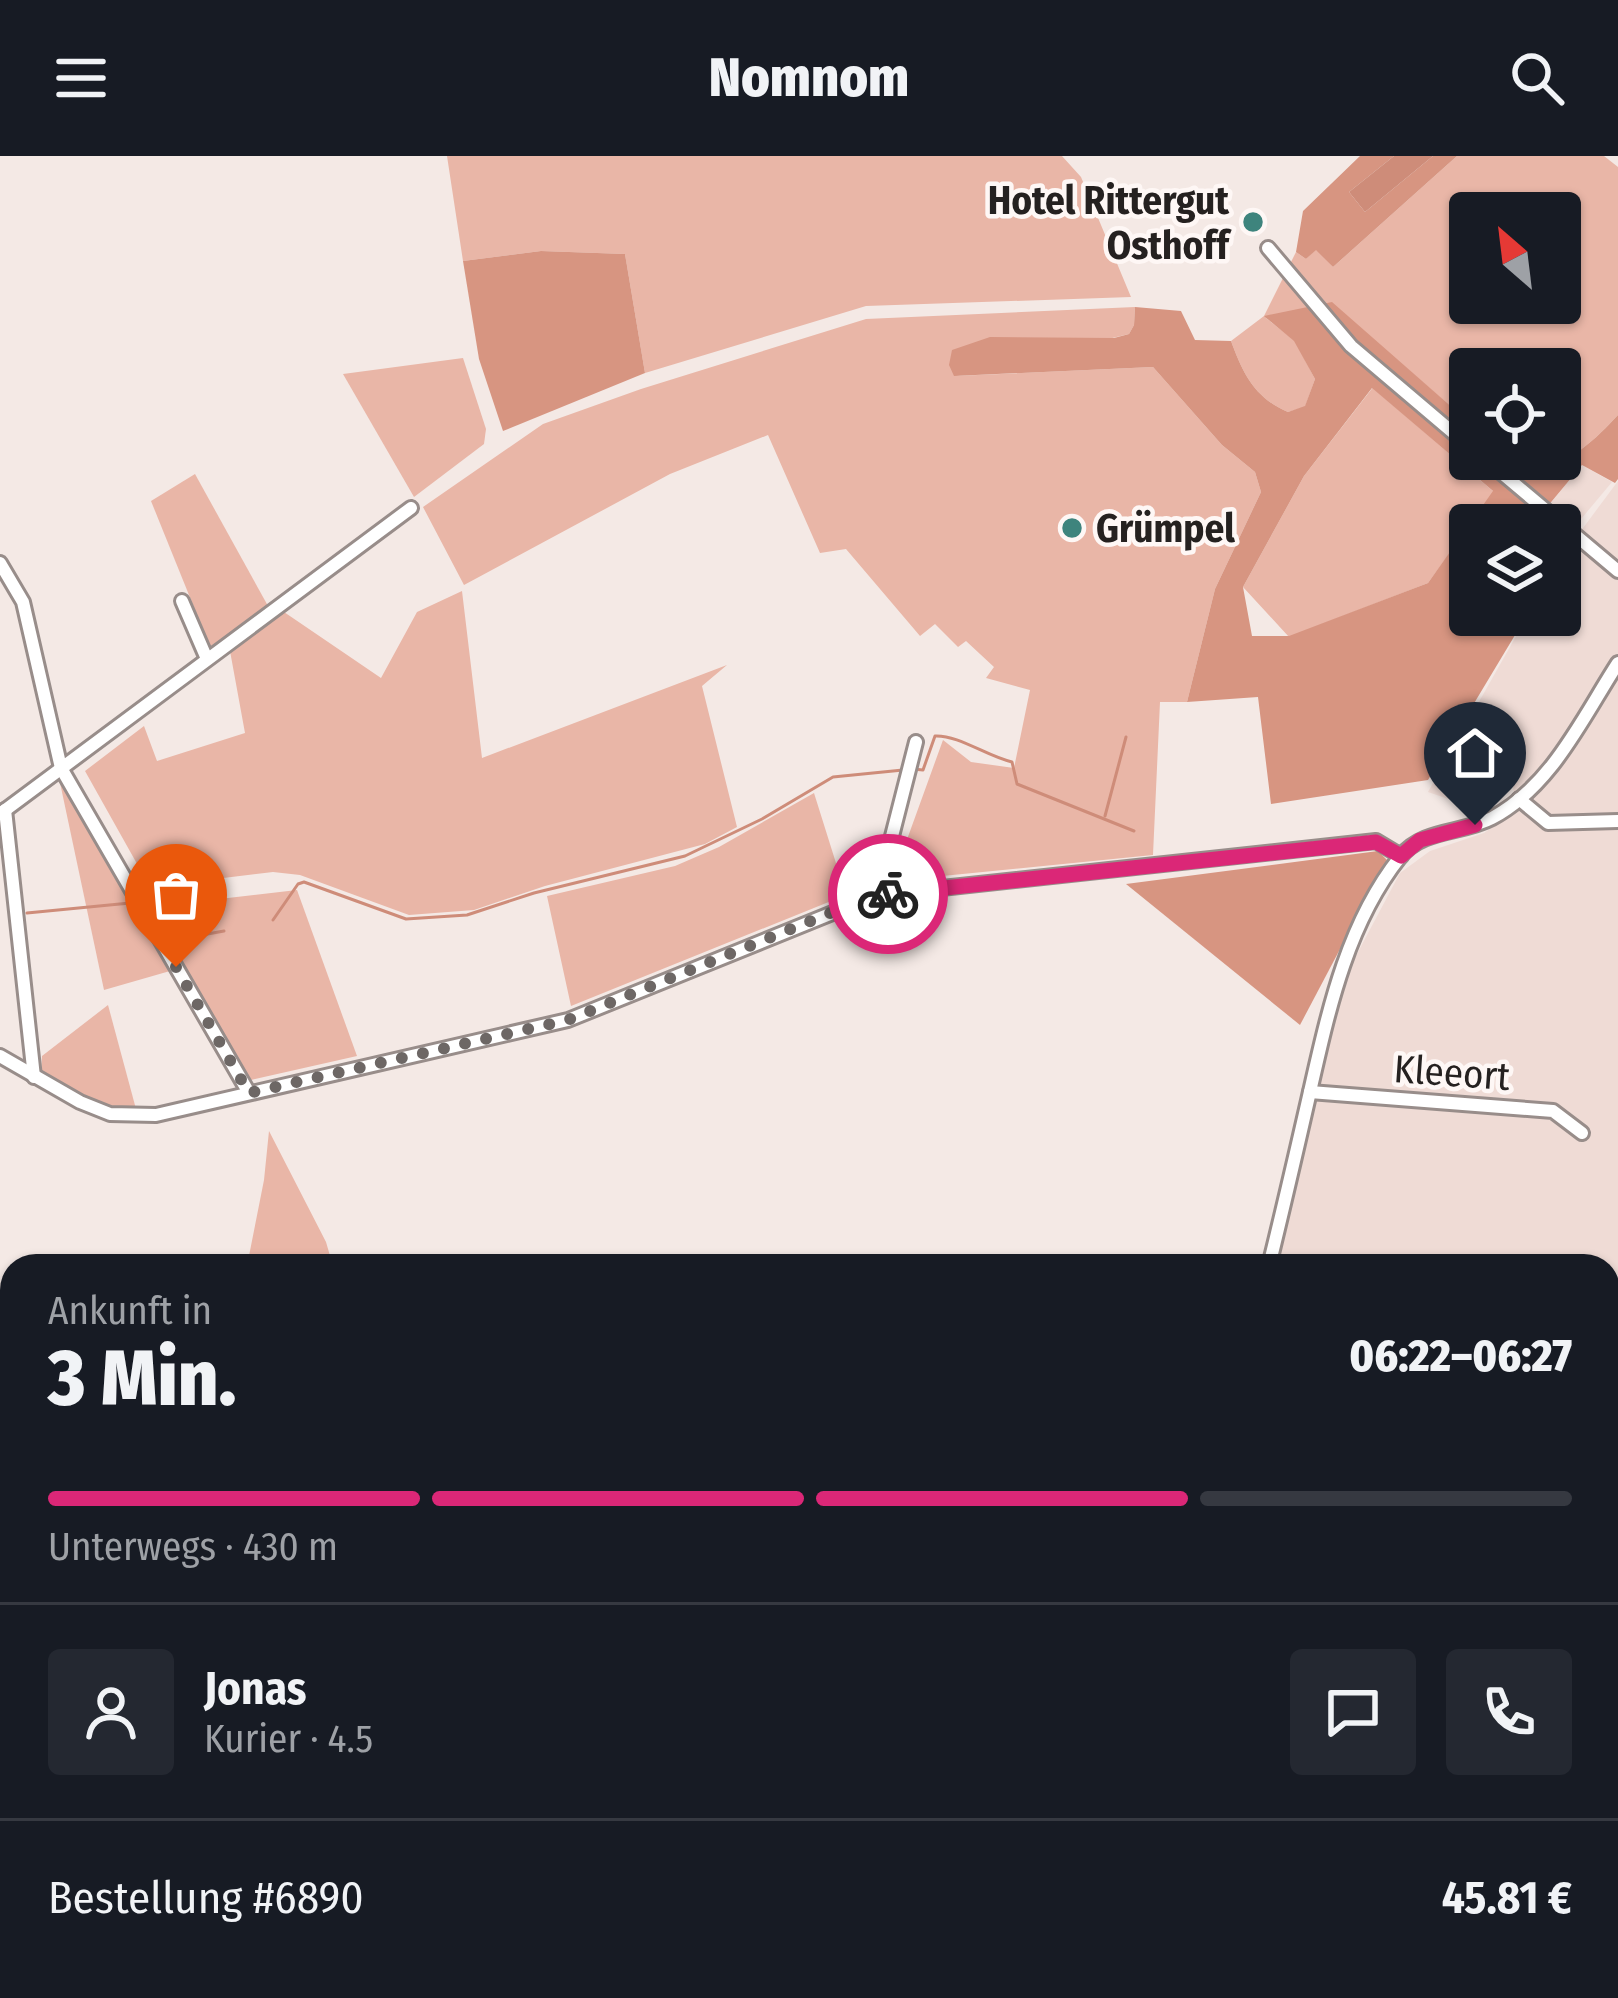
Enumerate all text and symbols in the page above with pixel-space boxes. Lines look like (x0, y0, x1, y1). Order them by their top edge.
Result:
icon: menu (48, 45, 114, 111)
icon: search (1504, 45, 1570, 111)
text: Nomnom (709, 46, 909, 110)
place label: Hotel Rittergut Osthoff (988, 178, 1232, 269)
north arrow (1449, 192, 1581, 324)
map controls (1449, 192, 1581, 636)
marker: Hotel Rittergut Osthoff (1240, 209, 1266, 235)
button: locate (1449, 348, 1581, 480)
button: layers (1449, 504, 1581, 636)
place label: Grümpel (1096, 506, 1235, 552)
marker: Grümpel (1059, 515, 1085, 541)
pin (1424, 702, 1526, 825)
icon: home (1442, 720, 1508, 786)
courier (828, 834, 948, 954)
pin (125, 844, 227, 967)
icon: bike (855, 861, 921, 927)
icon: bag (143, 862, 209, 928)
street label: Kleeort (1392, 1046, 1512, 1100)
text: Ankunft in (48, 1288, 212, 1334)
text: 06:22–06:27 (1349, 1329, 1572, 1383)
text: 3 Min. (48, 1332, 236, 1426)
text: Unterwegs · 430 m (48, 1524, 338, 1570)
button: person (48, 1649, 174, 1775)
button: chat (1290, 1649, 1416, 1775)
button: phone (1446, 1649, 1572, 1775)
text: Jonas (204, 1662, 307, 1716)
text: Kurier · 4.5 (204, 1716, 373, 1762)
text: Bestellung #6890 (48, 1871, 364, 1925)
text: 45.81 € (1442, 1871, 1572, 1925)

